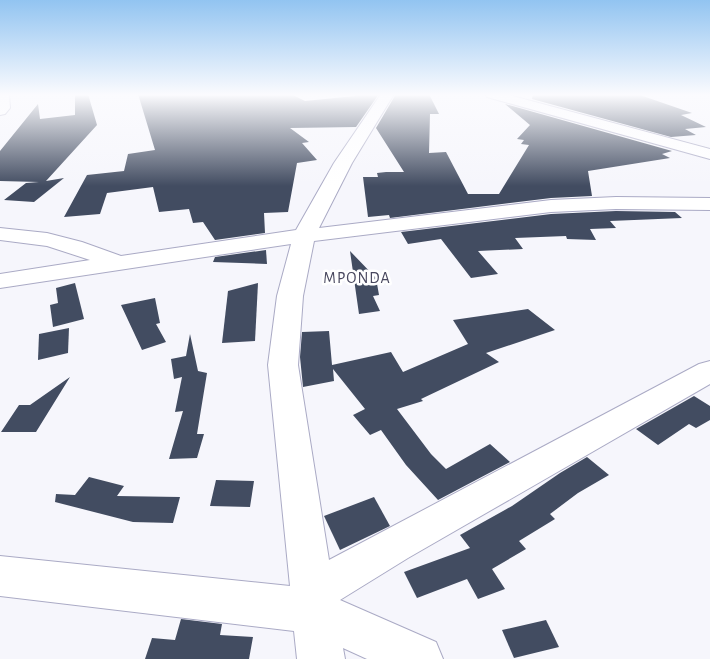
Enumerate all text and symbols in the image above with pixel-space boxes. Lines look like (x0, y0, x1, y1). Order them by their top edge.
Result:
district label: MPONDA (323, 270, 391, 286)

